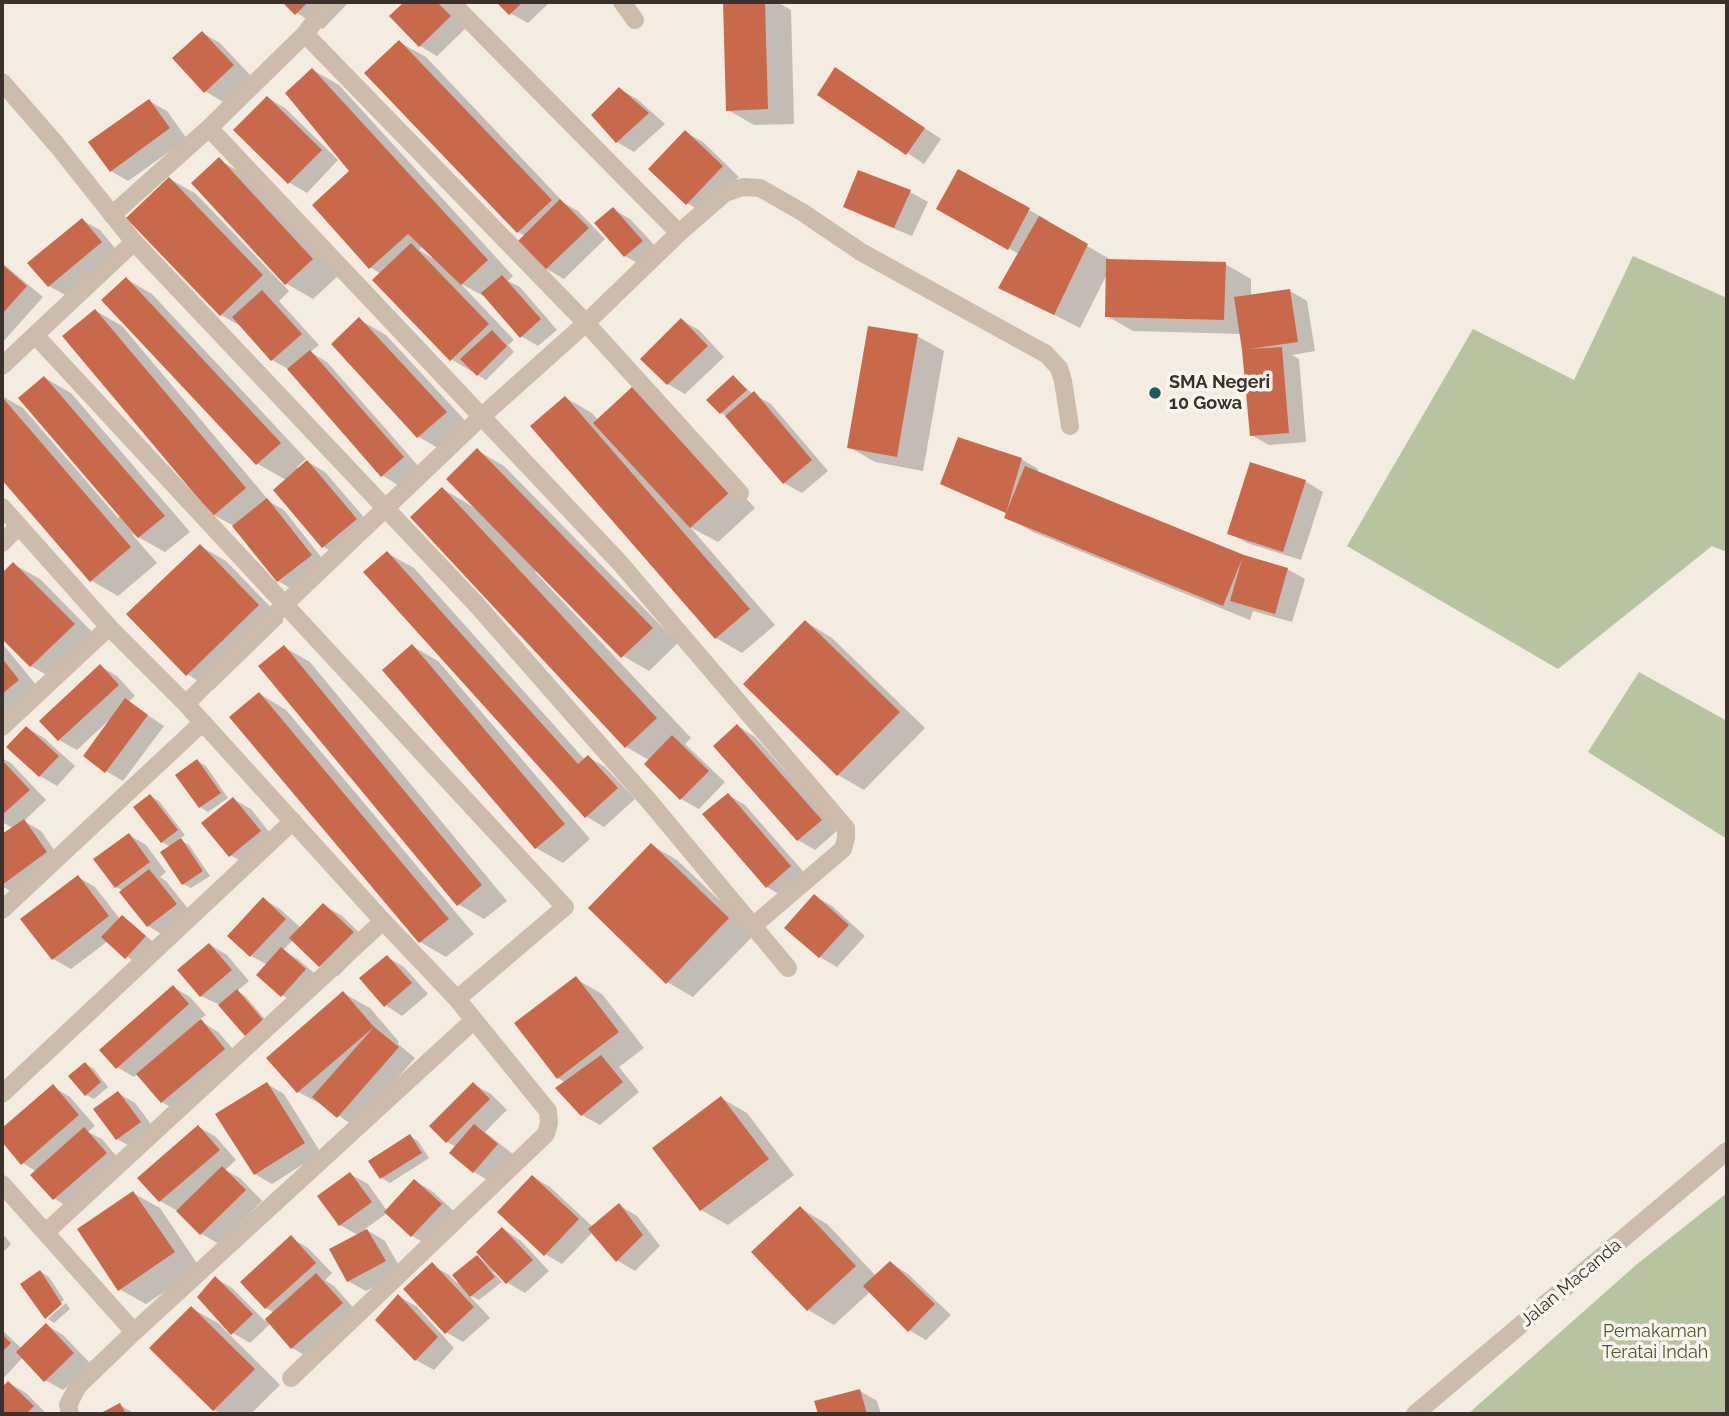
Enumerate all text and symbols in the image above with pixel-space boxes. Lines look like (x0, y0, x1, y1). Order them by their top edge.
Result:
place label: SMA Negeri 10 Gowa (1169, 372, 1270, 414)
marker: SMA Negeri 10 Gowa (1147, 385, 1163, 401)
street label: Jalan Macanda (1516, 1235, 1626, 1331)
park label: Pemakaman Teratai Indah (1602, 1321, 1708, 1364)

